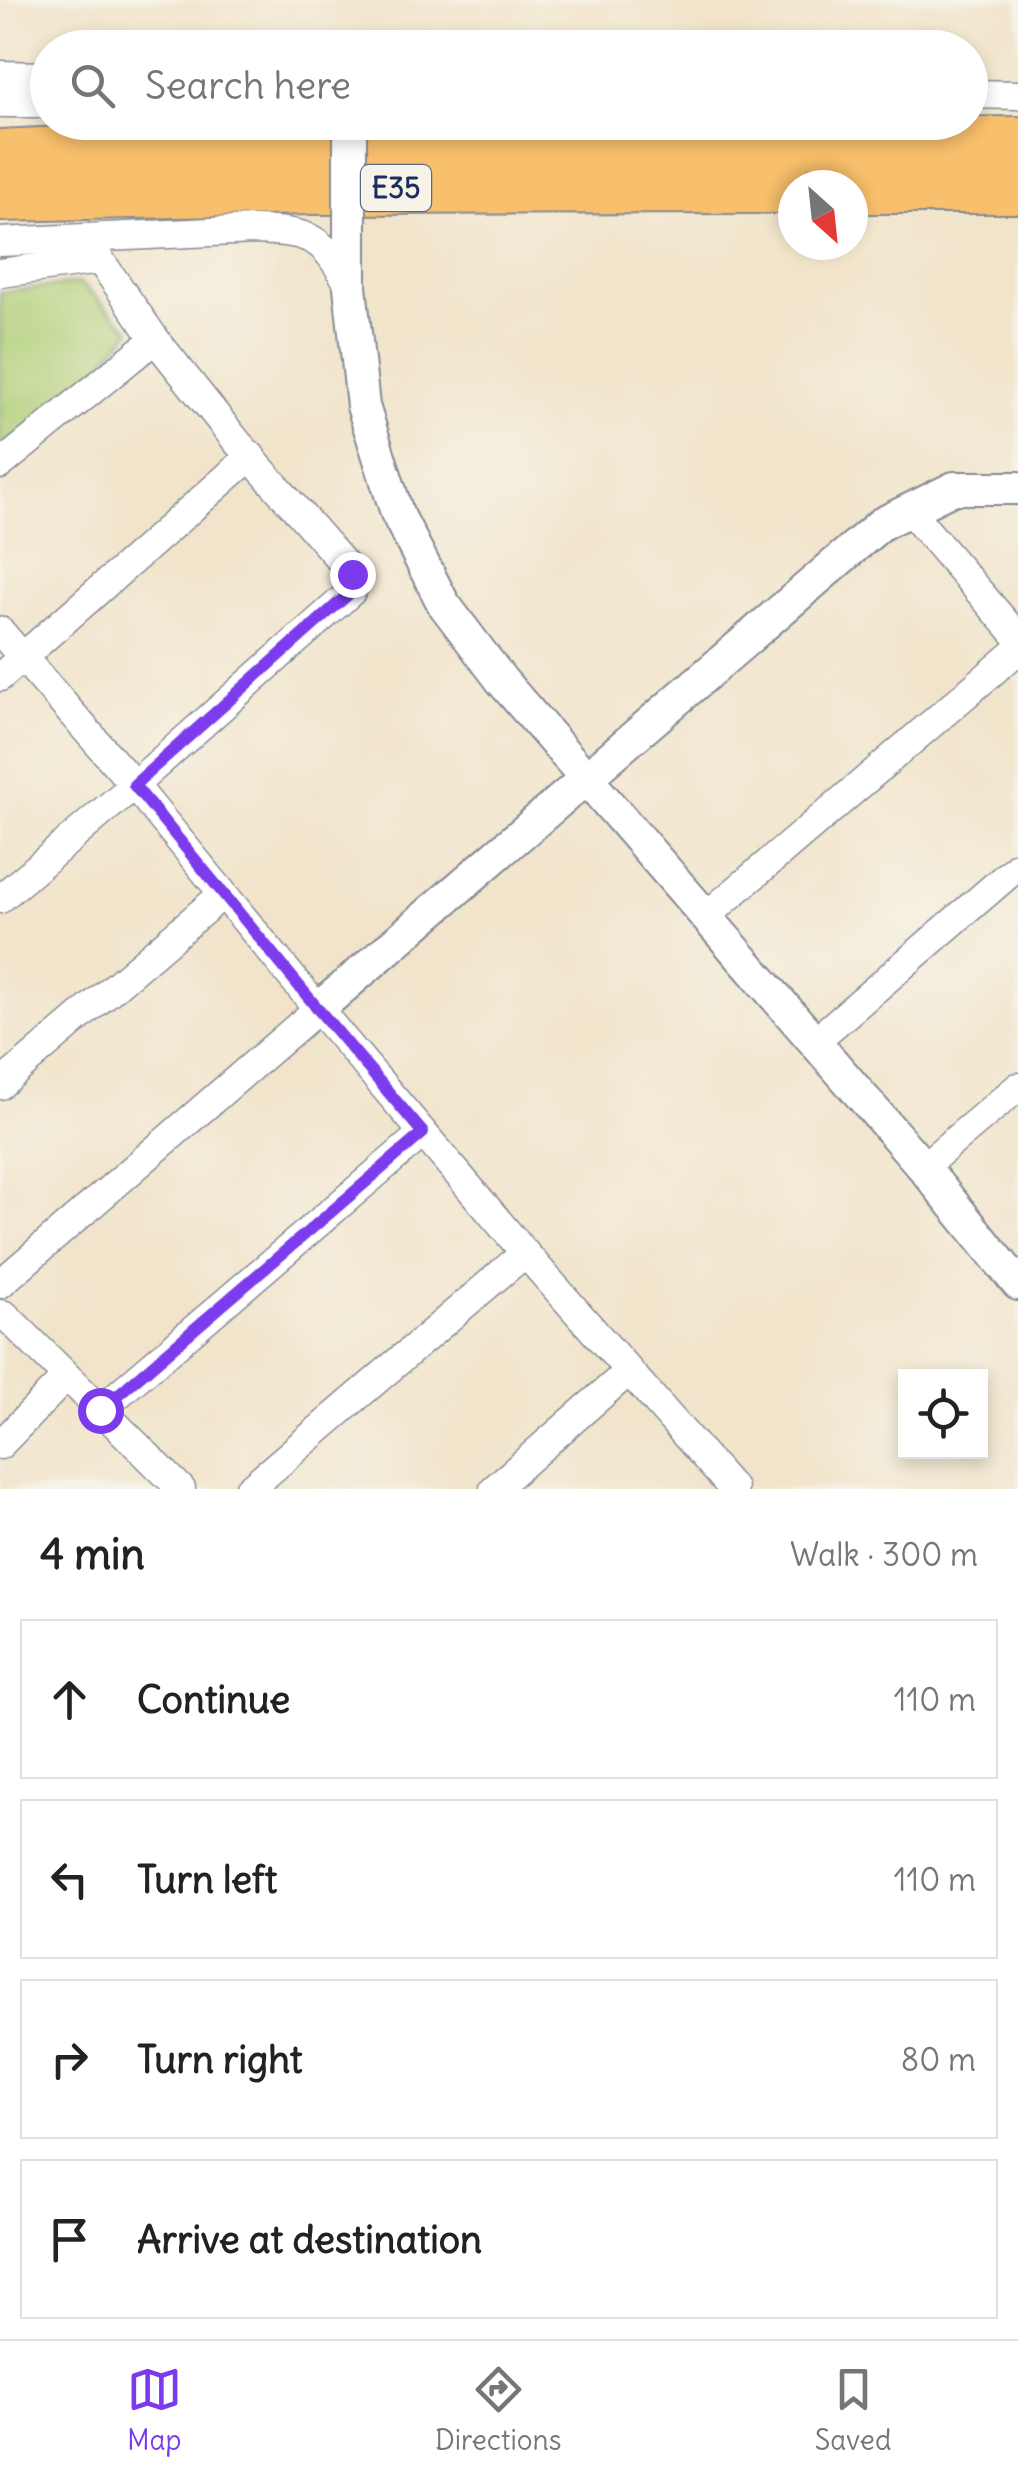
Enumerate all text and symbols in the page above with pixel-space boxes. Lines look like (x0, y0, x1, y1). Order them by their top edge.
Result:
search box (30, 30, 988, 140)
icon: search (65, 58, 120, 113)
text: Search here (145, 62, 351, 109)
road number: E35 (361, 165, 431, 211)
north arrow (778, 170, 868, 260)
route end (330, 552, 376, 598)
map controls (898, 1369, 988, 1459)
button: locate (898, 1369, 988, 1459)
route start (78, 1388, 124, 1434)
text: 4 min (40, 1528, 145, 1580)
text: Walk · 300 m (790, 1534, 978, 1575)
icon: ahead (42, 1672, 97, 1727)
text: Continue (137, 1676, 290, 1723)
text: 110 m (894, 1679, 976, 1720)
icon: left (42, 1852, 97, 1907)
text: Turn left (137, 1856, 277, 1903)
text: 110 m (894, 1859, 976, 1900)
icon: right (42, 2032, 97, 2087)
text: Turn right (137, 2036, 303, 2083)
text: 80 m (901, 2039, 976, 2080)
icon: arrive (42, 2212, 97, 2267)
text: Arrive at destination (137, 2216, 482, 2263)
tab: Map (127, 2362, 182, 2458)
tab: Directions (435, 2362, 561, 2458)
tab: Saved (815, 2362, 891, 2458)

